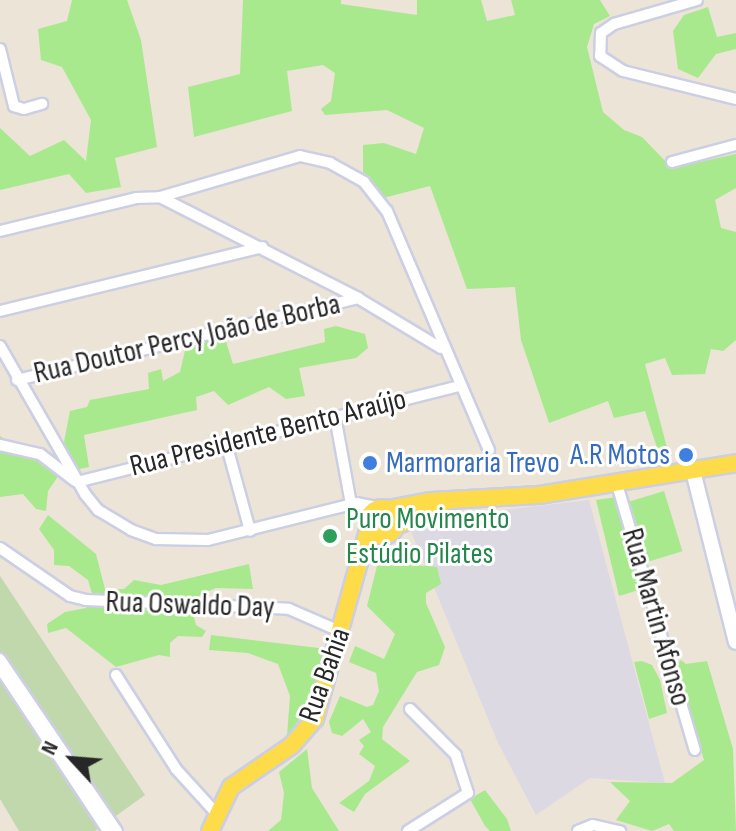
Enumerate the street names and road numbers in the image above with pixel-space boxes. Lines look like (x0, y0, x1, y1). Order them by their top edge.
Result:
street label: Rua Doutor Percy João de Borba (30, 286, 344, 392)
street label: Rua Presidente Bento Araújo (126, 381, 410, 485)
street label: Rua Martin Afonso (613, 524, 699, 710)
street label: Rua Oswaldo Day (105, 584, 275, 626)
street label: Rua Bahia (291, 623, 359, 727)

